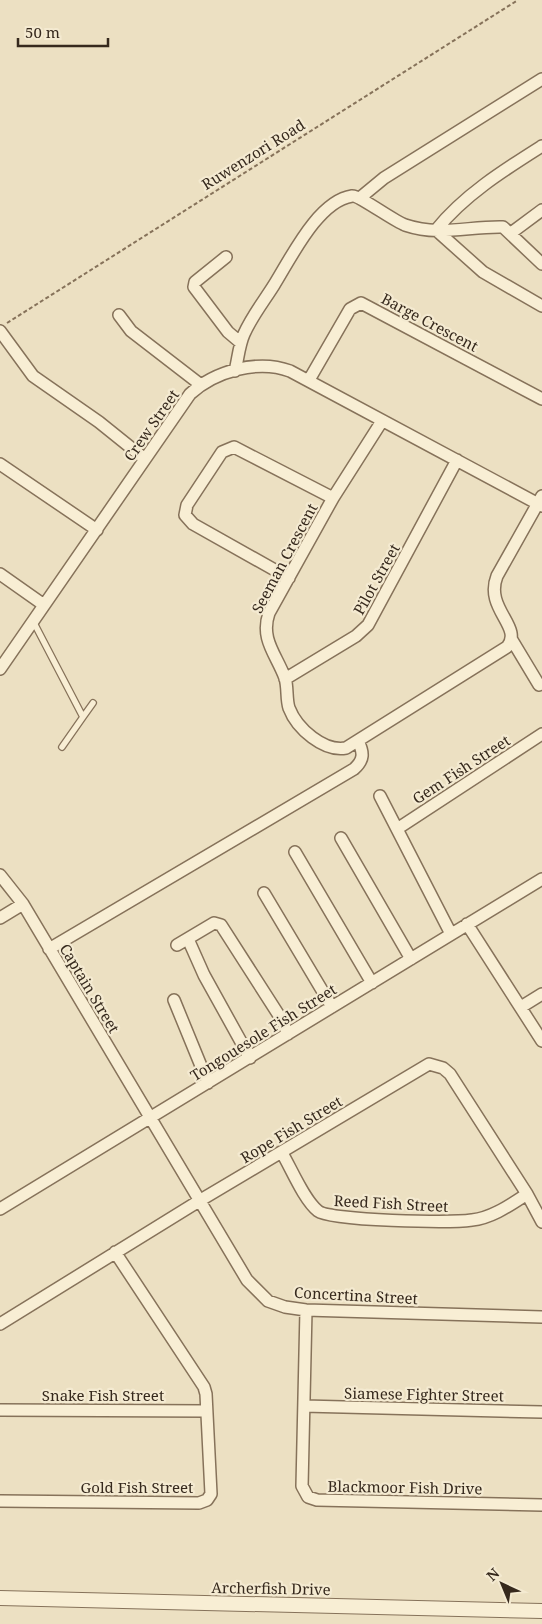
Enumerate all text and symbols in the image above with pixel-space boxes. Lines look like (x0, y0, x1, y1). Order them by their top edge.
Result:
scale bar (18, 15, 108, 47)
text: 50 m (25, 22, 60, 42)
street label: Ruwenzori Road (198, 114, 308, 194)
street label: Barge Crescent (378, 288, 482, 356)
street label: Crew Street (119, 385, 183, 465)
street label: Seeman Crescent (247, 500, 321, 616)
street label: Pilot Street (348, 540, 404, 618)
street label: Gem Fish Street (408, 730, 514, 808)
street label: Captain Street (55, 940, 125, 1036)
street label: Tongouesole Fish Street (186, 979, 340, 1085)
street label: Rope Fish Street (236, 1091, 346, 1167)
street label: Reed Fish Street (333, 1190, 449, 1216)
street label: Concertina Street (294, 1282, 418, 1308)
street label: Siamese Fighter Street (344, 1383, 504, 1405)
street label: Snake Fish Street (42, 1385, 164, 1405)
street label: Blackmoor Fish Drive (327, 1476, 483, 1498)
street label: Gold Fish Street (81, 1477, 193, 1497)
north arrow (477, 1559, 527, 1609)
text: N (482, 1564, 503, 1585)
street label: Archerfish Drive (211, 1577, 331, 1599)

